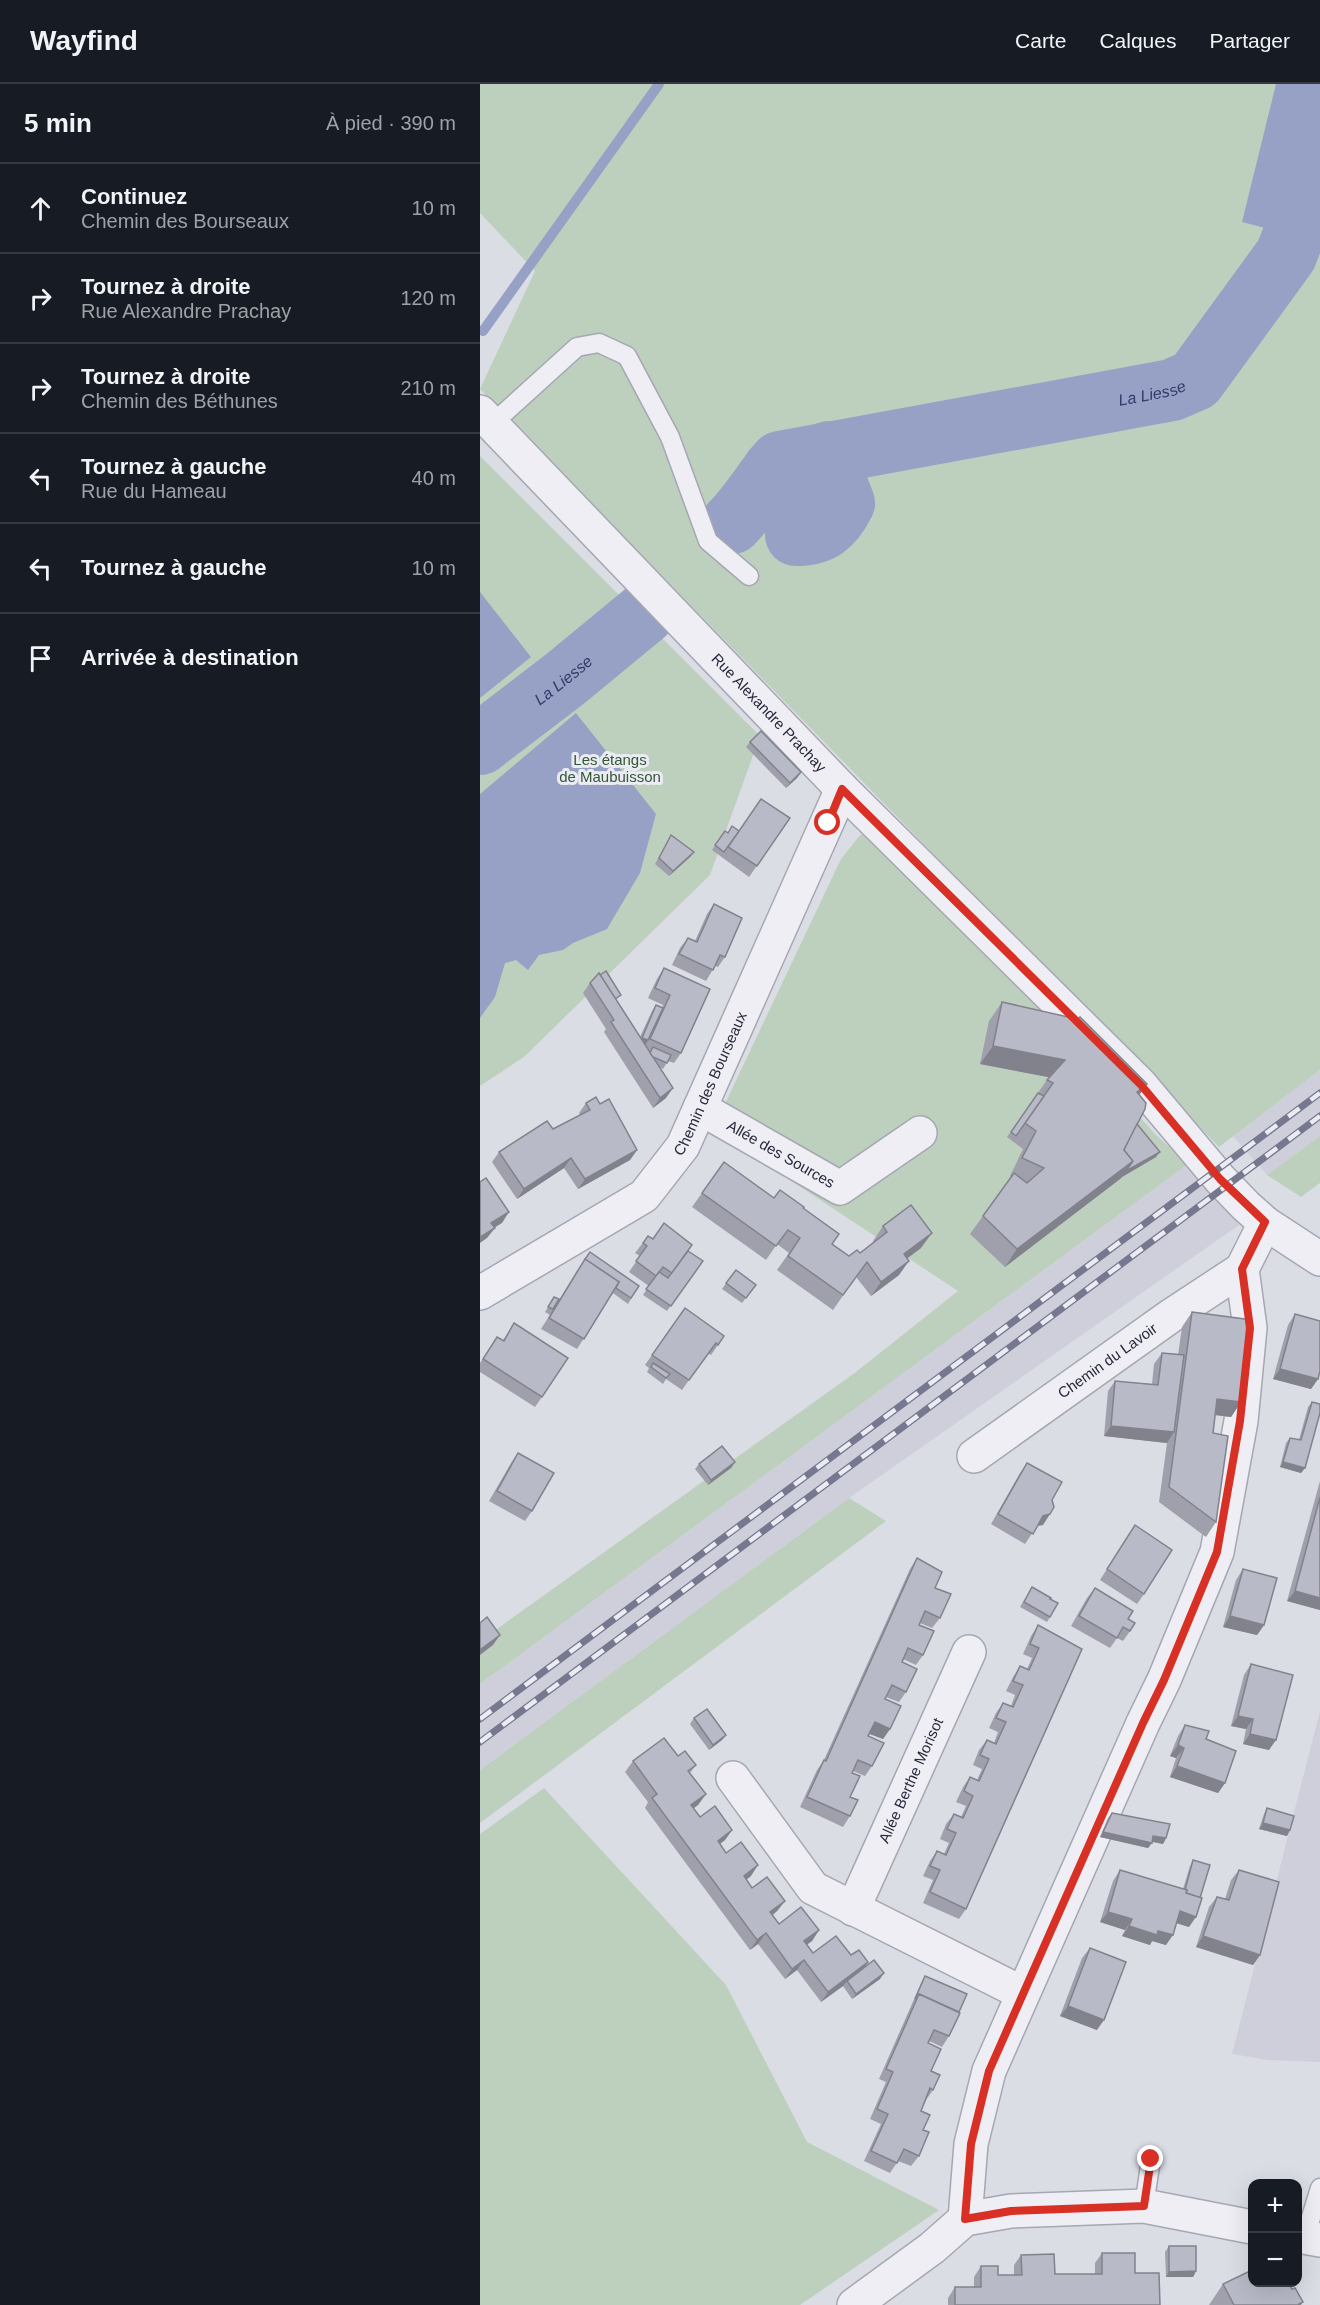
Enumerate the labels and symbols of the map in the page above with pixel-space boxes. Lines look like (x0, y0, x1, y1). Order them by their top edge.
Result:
water label: La Liesse (1117, 377, 1189, 409)
street label: Rue Alexandre Prachay (708, 650, 830, 776)
water label: La Liesse (531, 652, 596, 708)
park label: Les étangs de Maubuisson (559, 751, 661, 785)
route start (814, 809, 840, 835)
street label: Chemin des Bourseaux (670, 1008, 750, 1159)
street label: Allée des Sources (724, 1116, 838, 1191)
street label: Chemin du Lavoir (1054, 1319, 1160, 1402)
street label: Allée Berthe Morisot (875, 1714, 946, 1845)
route end (1137, 2145, 1163, 2171)

